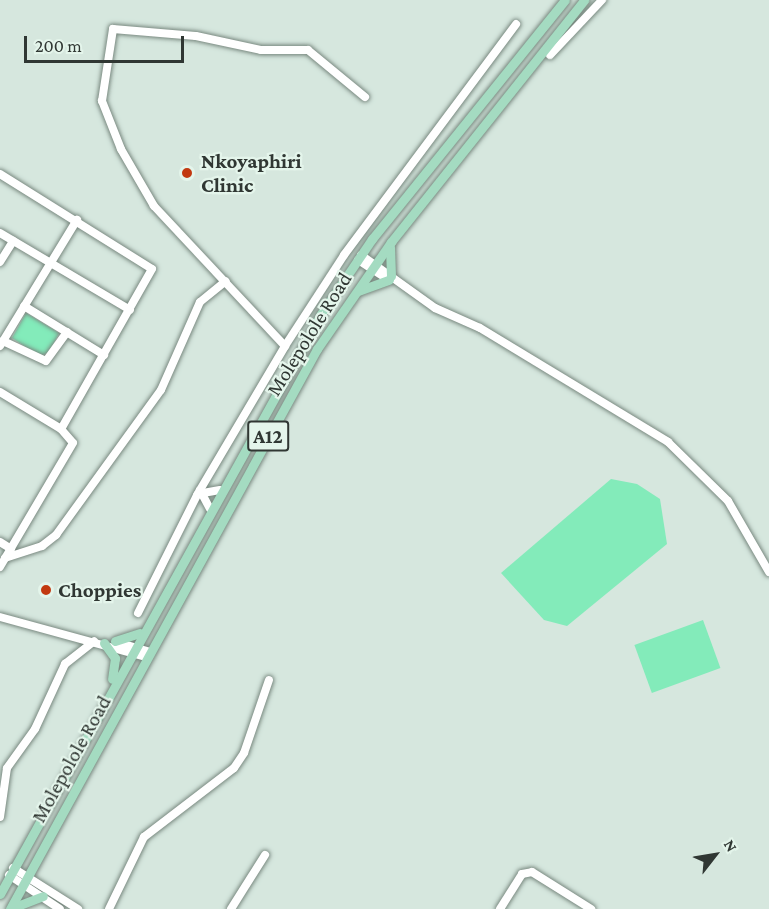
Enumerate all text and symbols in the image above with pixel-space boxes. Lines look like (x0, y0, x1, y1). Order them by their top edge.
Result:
scale bar (27, 24, 188, 62)
text: 200 m (35, 36, 82, 56)
place label: Nkoyaphiri Clinic (201, 148, 302, 198)
marker: Nkoyaphiri Clinic (178, 164, 196, 182)
street label: Molepolole Road (261, 267, 357, 401)
road number: A12 (247, 419, 289, 453)
place label: Choppies (58, 577, 141, 603)
marker: Choppies (39, 583, 53, 597)
street label: Molepolole Road (26, 691, 116, 827)
north arrow (685, 825, 745, 885)
text: N (721, 836, 741, 855)

